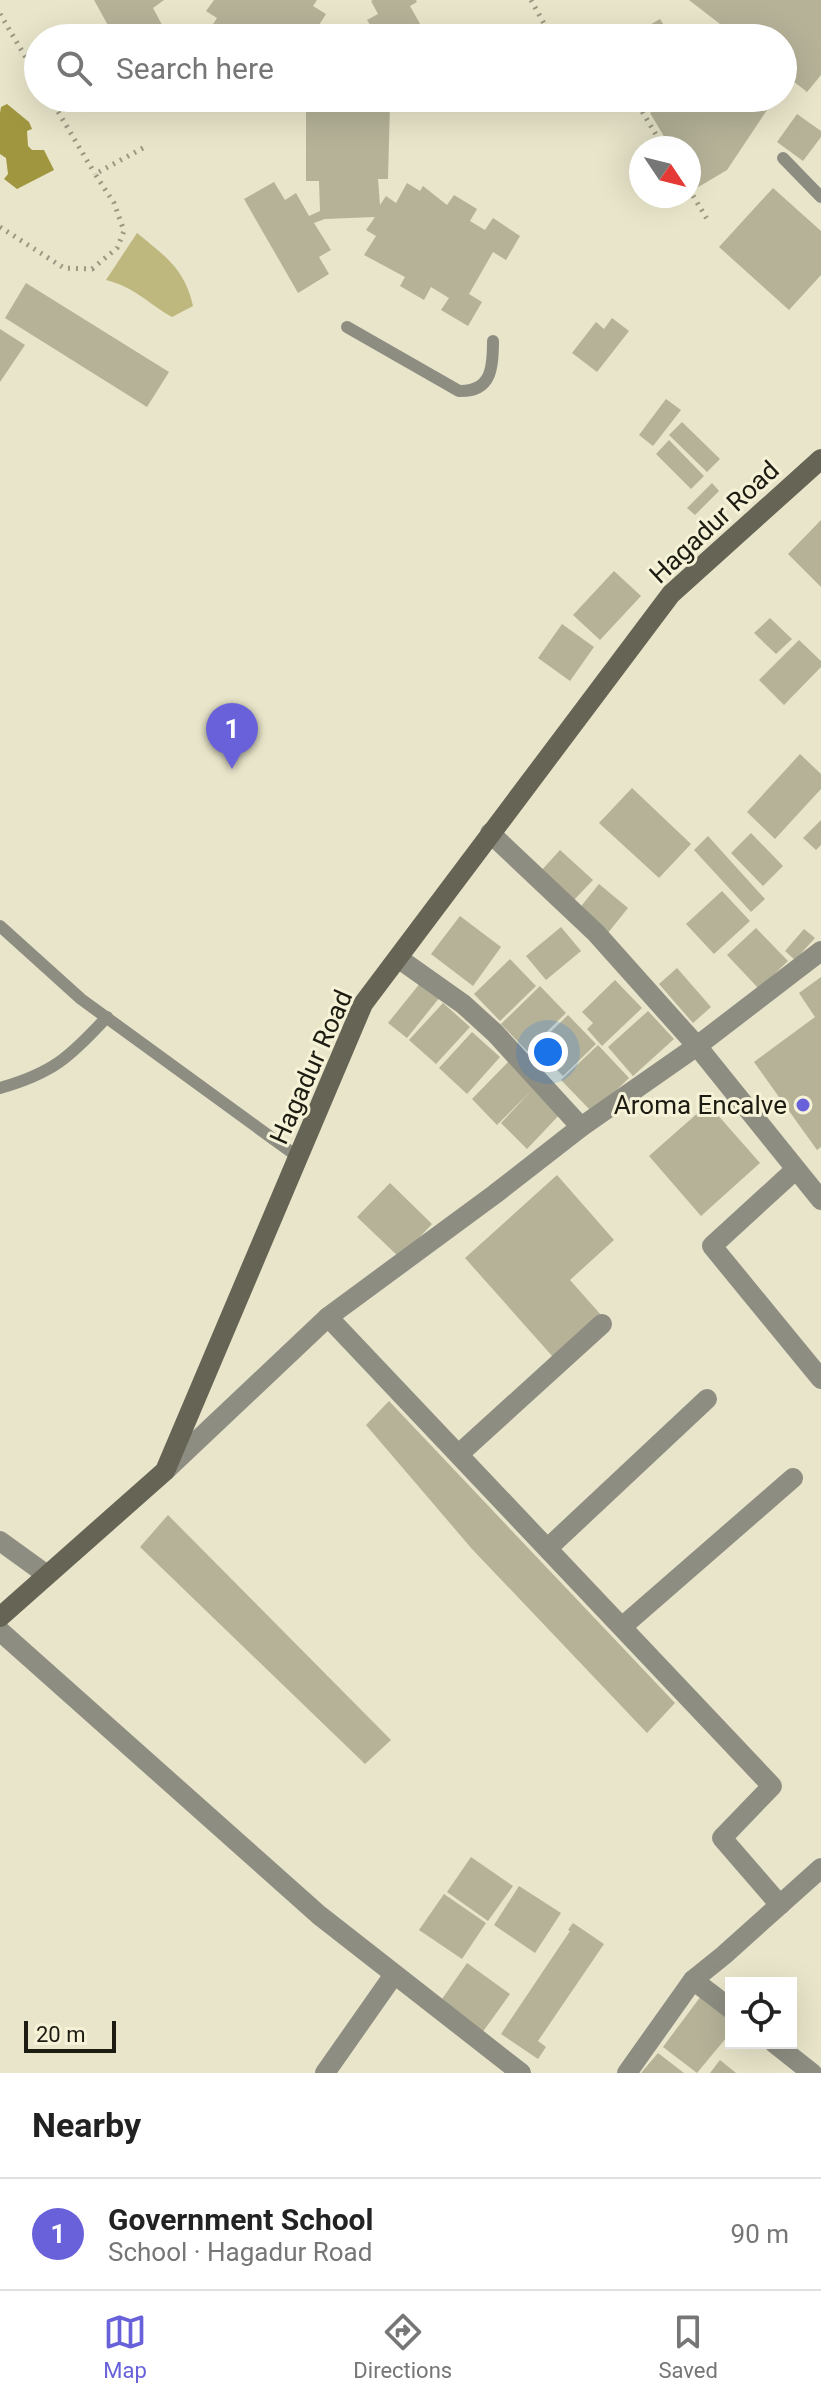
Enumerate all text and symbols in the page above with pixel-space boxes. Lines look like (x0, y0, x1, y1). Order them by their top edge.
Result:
search box (24, 24, 797, 112)
icon: search (52, 46, 96, 90)
text: Search here (116, 51, 274, 86)
north arrow (629, 136, 701, 208)
street label: Hagadur Road (643, 455, 785, 589)
pin: 1 (206, 703, 258, 769)
street label: Hagadur Road (264, 985, 358, 1149)
your location (528, 1032, 568, 1072)
place label: Aroma Encalve (614, 1090, 787, 1120)
marker: Aroma Encalve (794, 1096, 812, 1114)
map controls (725, 1977, 797, 2049)
button: locate (725, 1977, 797, 2049)
scale bar (24, 2017, 116, 2053)
text: 20 m (36, 2022, 85, 2047)
text: Nearby (32, 2105, 141, 2145)
text: Government School (108, 2202, 374, 2237)
text: 1 (51, 2219, 65, 2249)
text: 90 m (731, 2219, 789, 2249)
text: School · Hagadur Road (108, 2237, 372, 2267)
tab: Map (103, 2310, 147, 2383)
tab: Directions (353, 2310, 452, 2383)
tab: Saved (658, 2310, 718, 2383)

